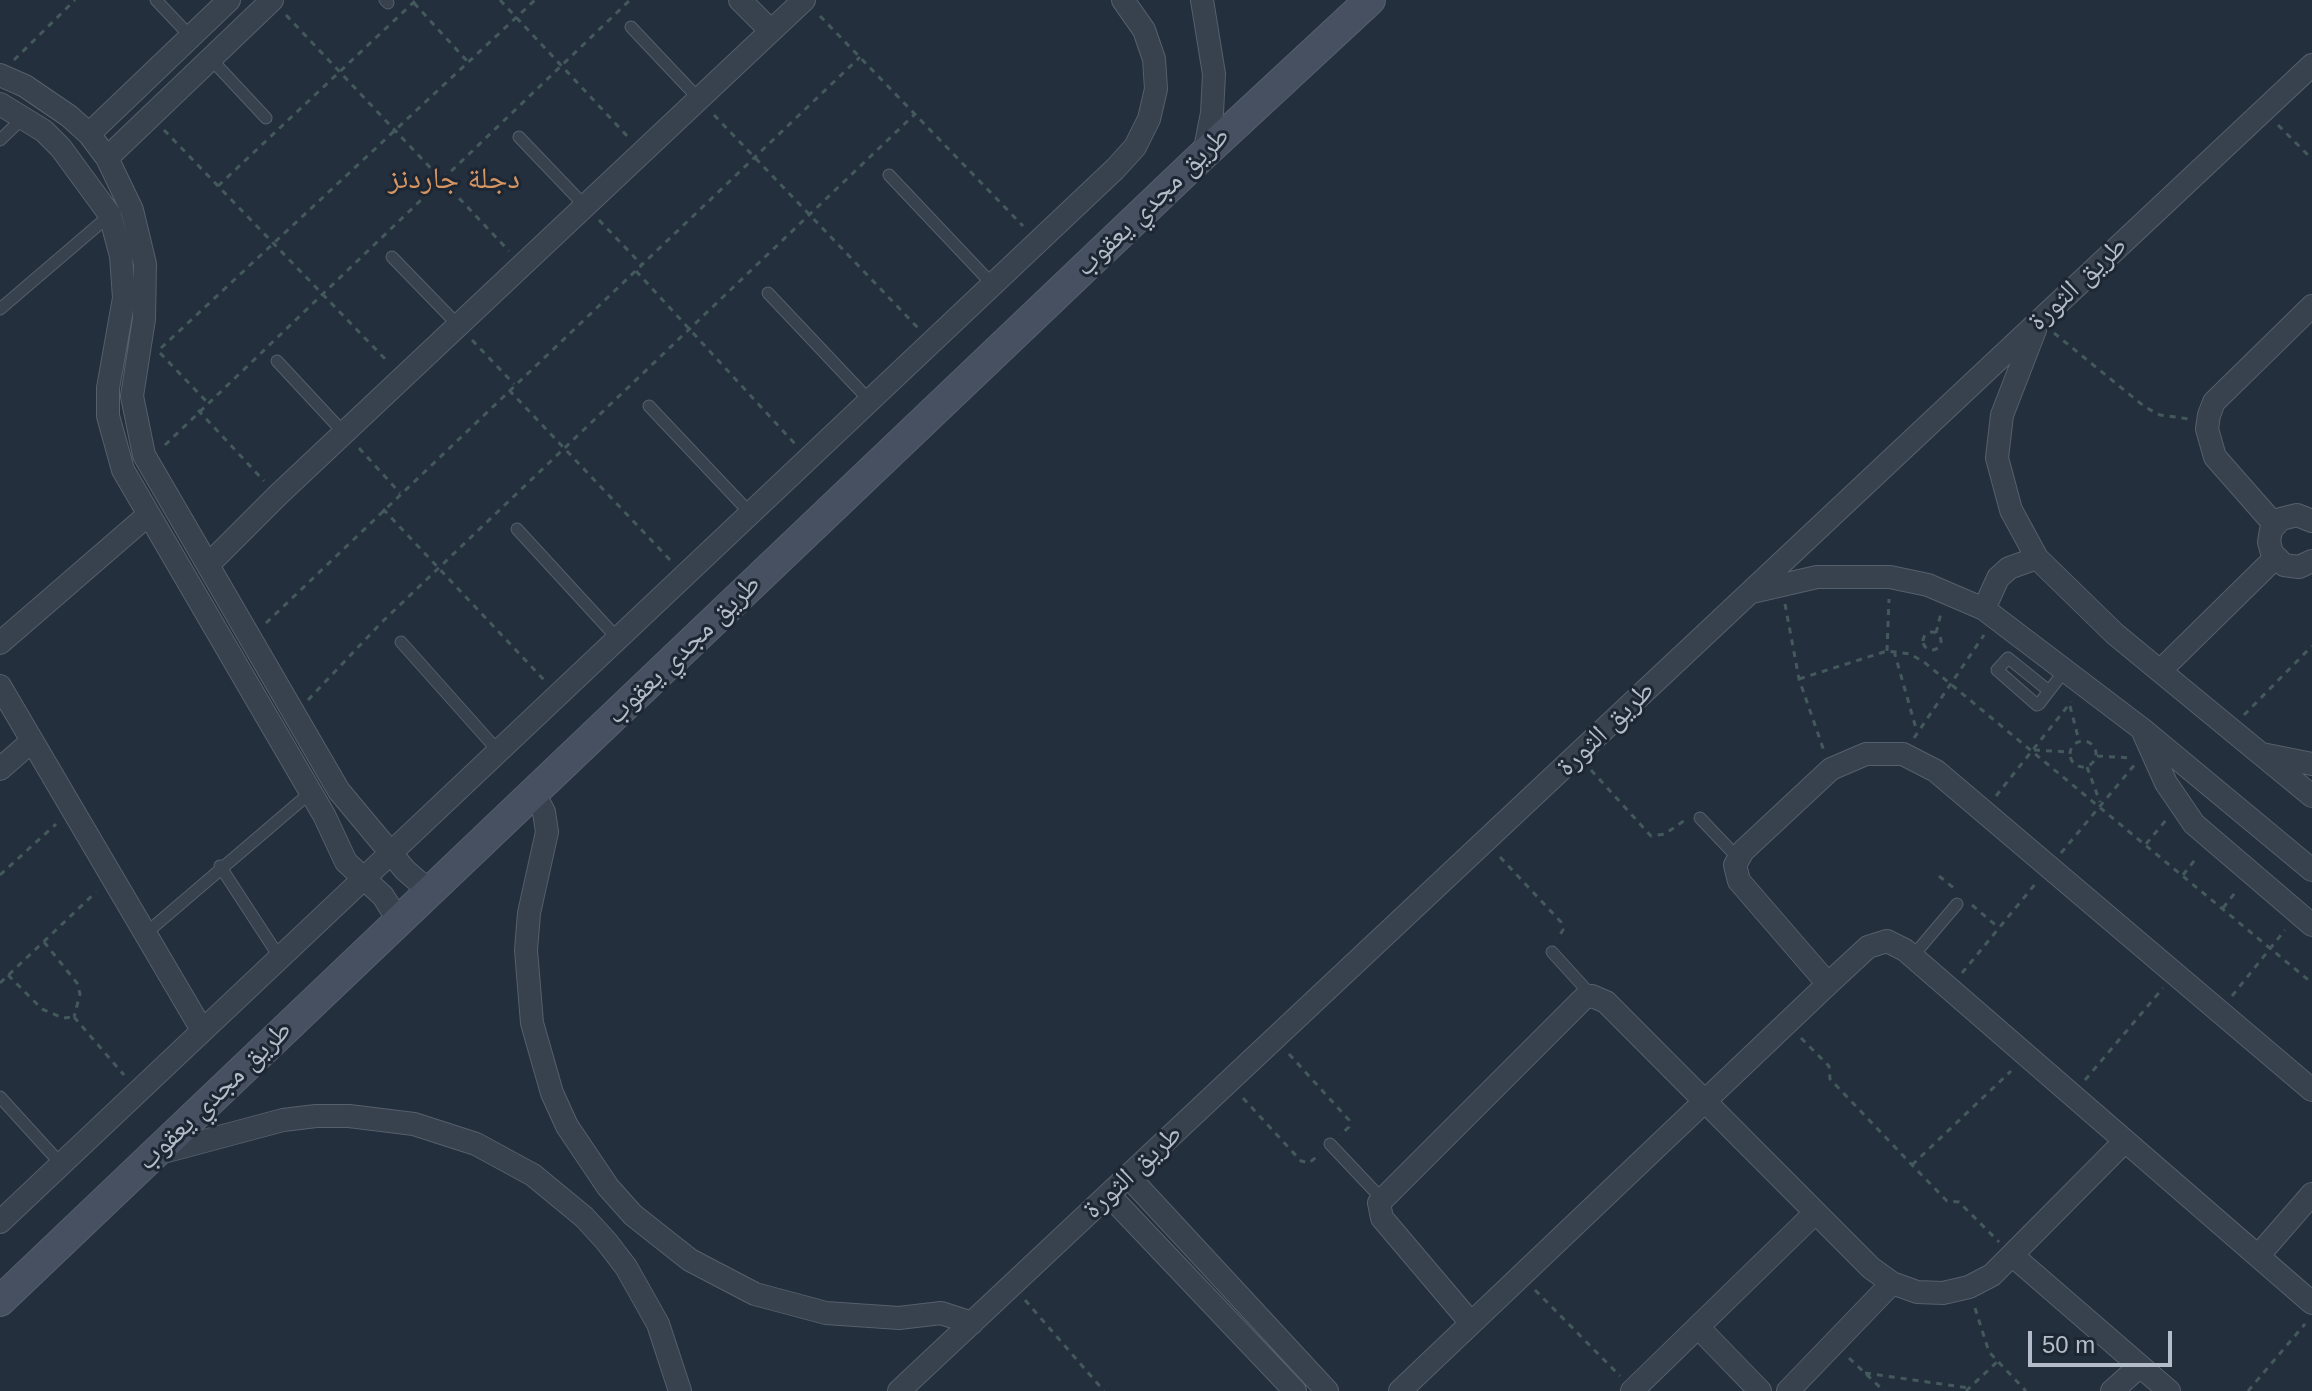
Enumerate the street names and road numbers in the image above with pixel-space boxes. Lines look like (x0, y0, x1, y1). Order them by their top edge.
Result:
street label: طريق مجدي يعقوب (1069, 120, 1237, 284)
street label: طريق الثورة (2022, 230, 2134, 338)
street label: طريق مجدي يعقوب (600, 568, 768, 732)
street label: طريق الثورة (1550, 674, 1662, 784)
street label: طريق مجدي يعقوب (131, 1014, 299, 1178)
street label: طريق الثورة (1077, 1118, 1189, 1226)

